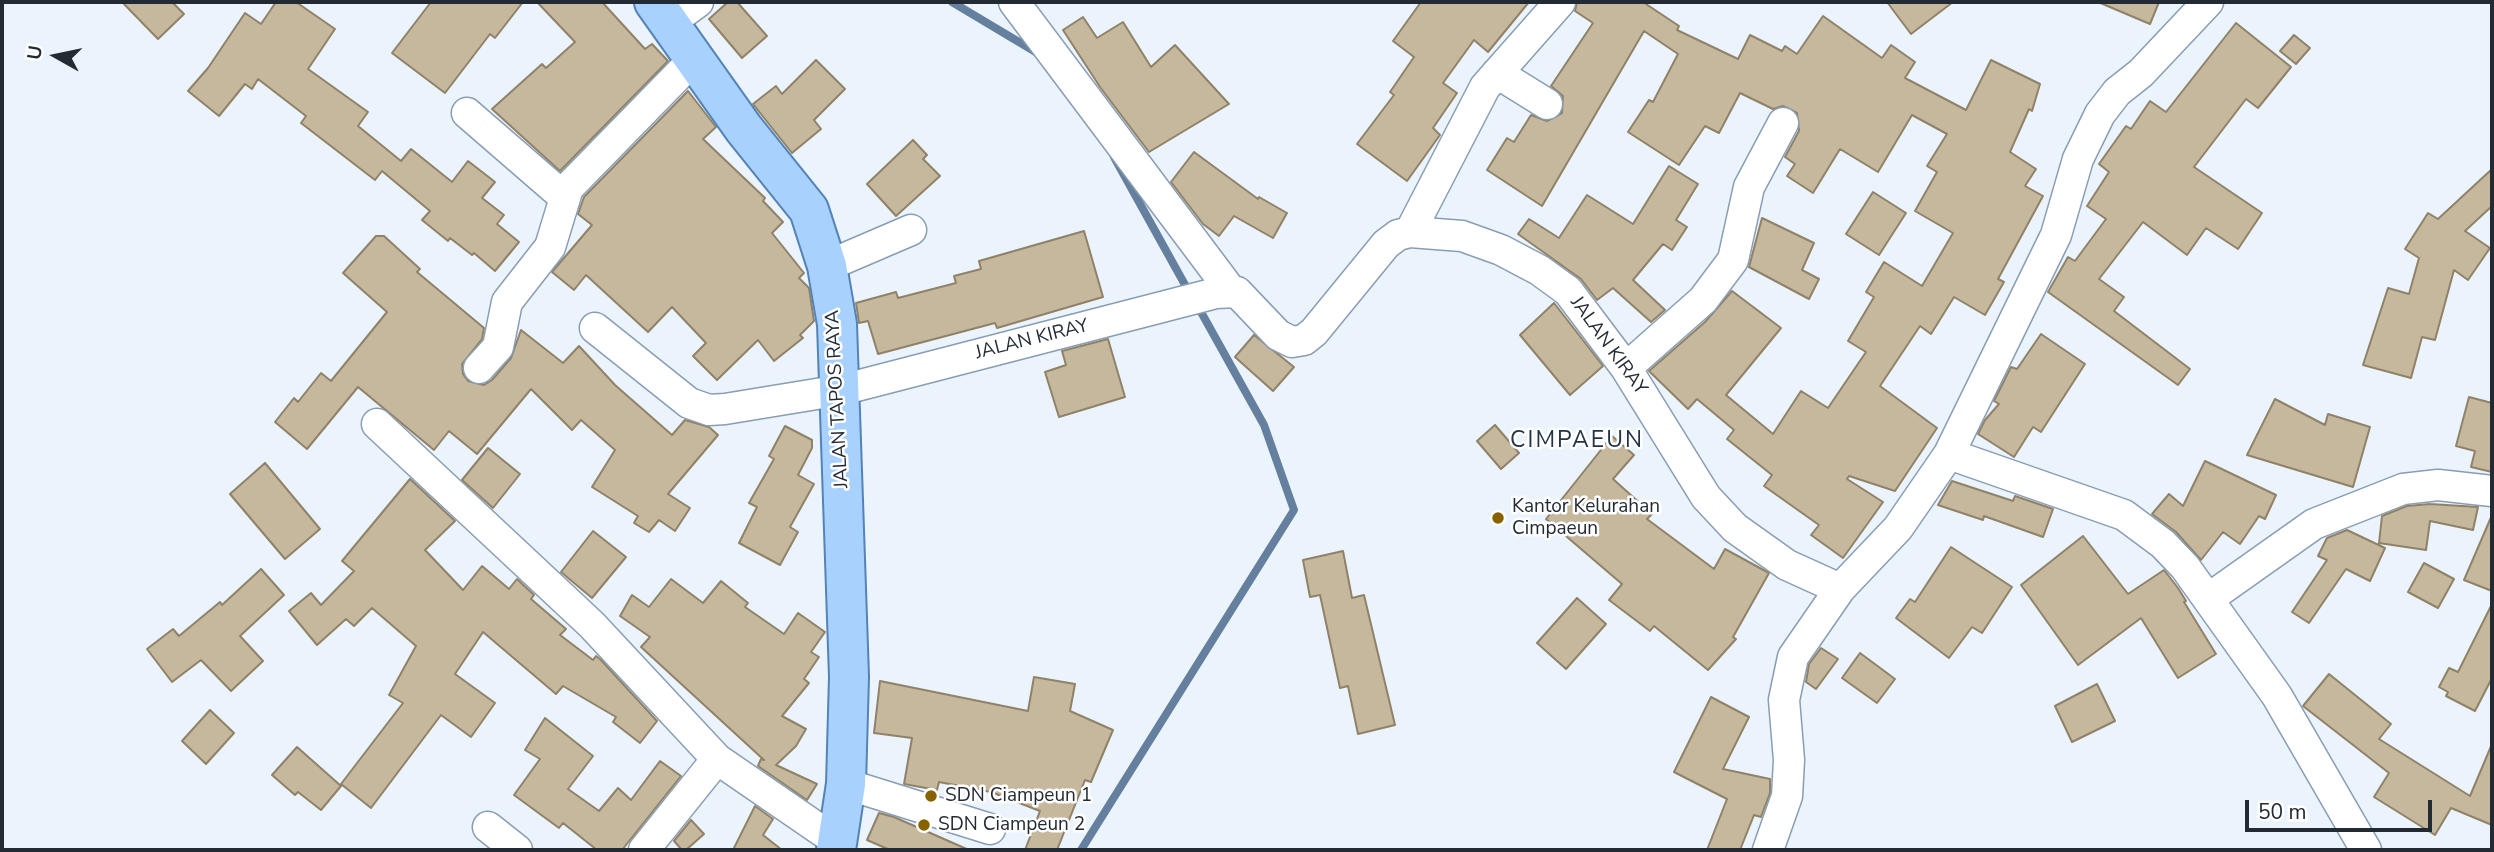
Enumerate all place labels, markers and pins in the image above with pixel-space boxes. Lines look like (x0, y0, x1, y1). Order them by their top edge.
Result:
place label: Kantor Kelurahan Cimpaeun (1512, 496, 1660, 540)
marker: Kantor Kelurahan Cimpaeun (1490, 510, 1506, 526)
place label: SDN Ciampeun 1 (945, 785, 1092, 807)
marker: SDN Ciampeun 1 (923, 788, 939, 804)
place label: SDN Ciampeun 2 (938, 814, 1085, 836)
marker: SDN Ciampeun 2 (916, 817, 932, 833)

